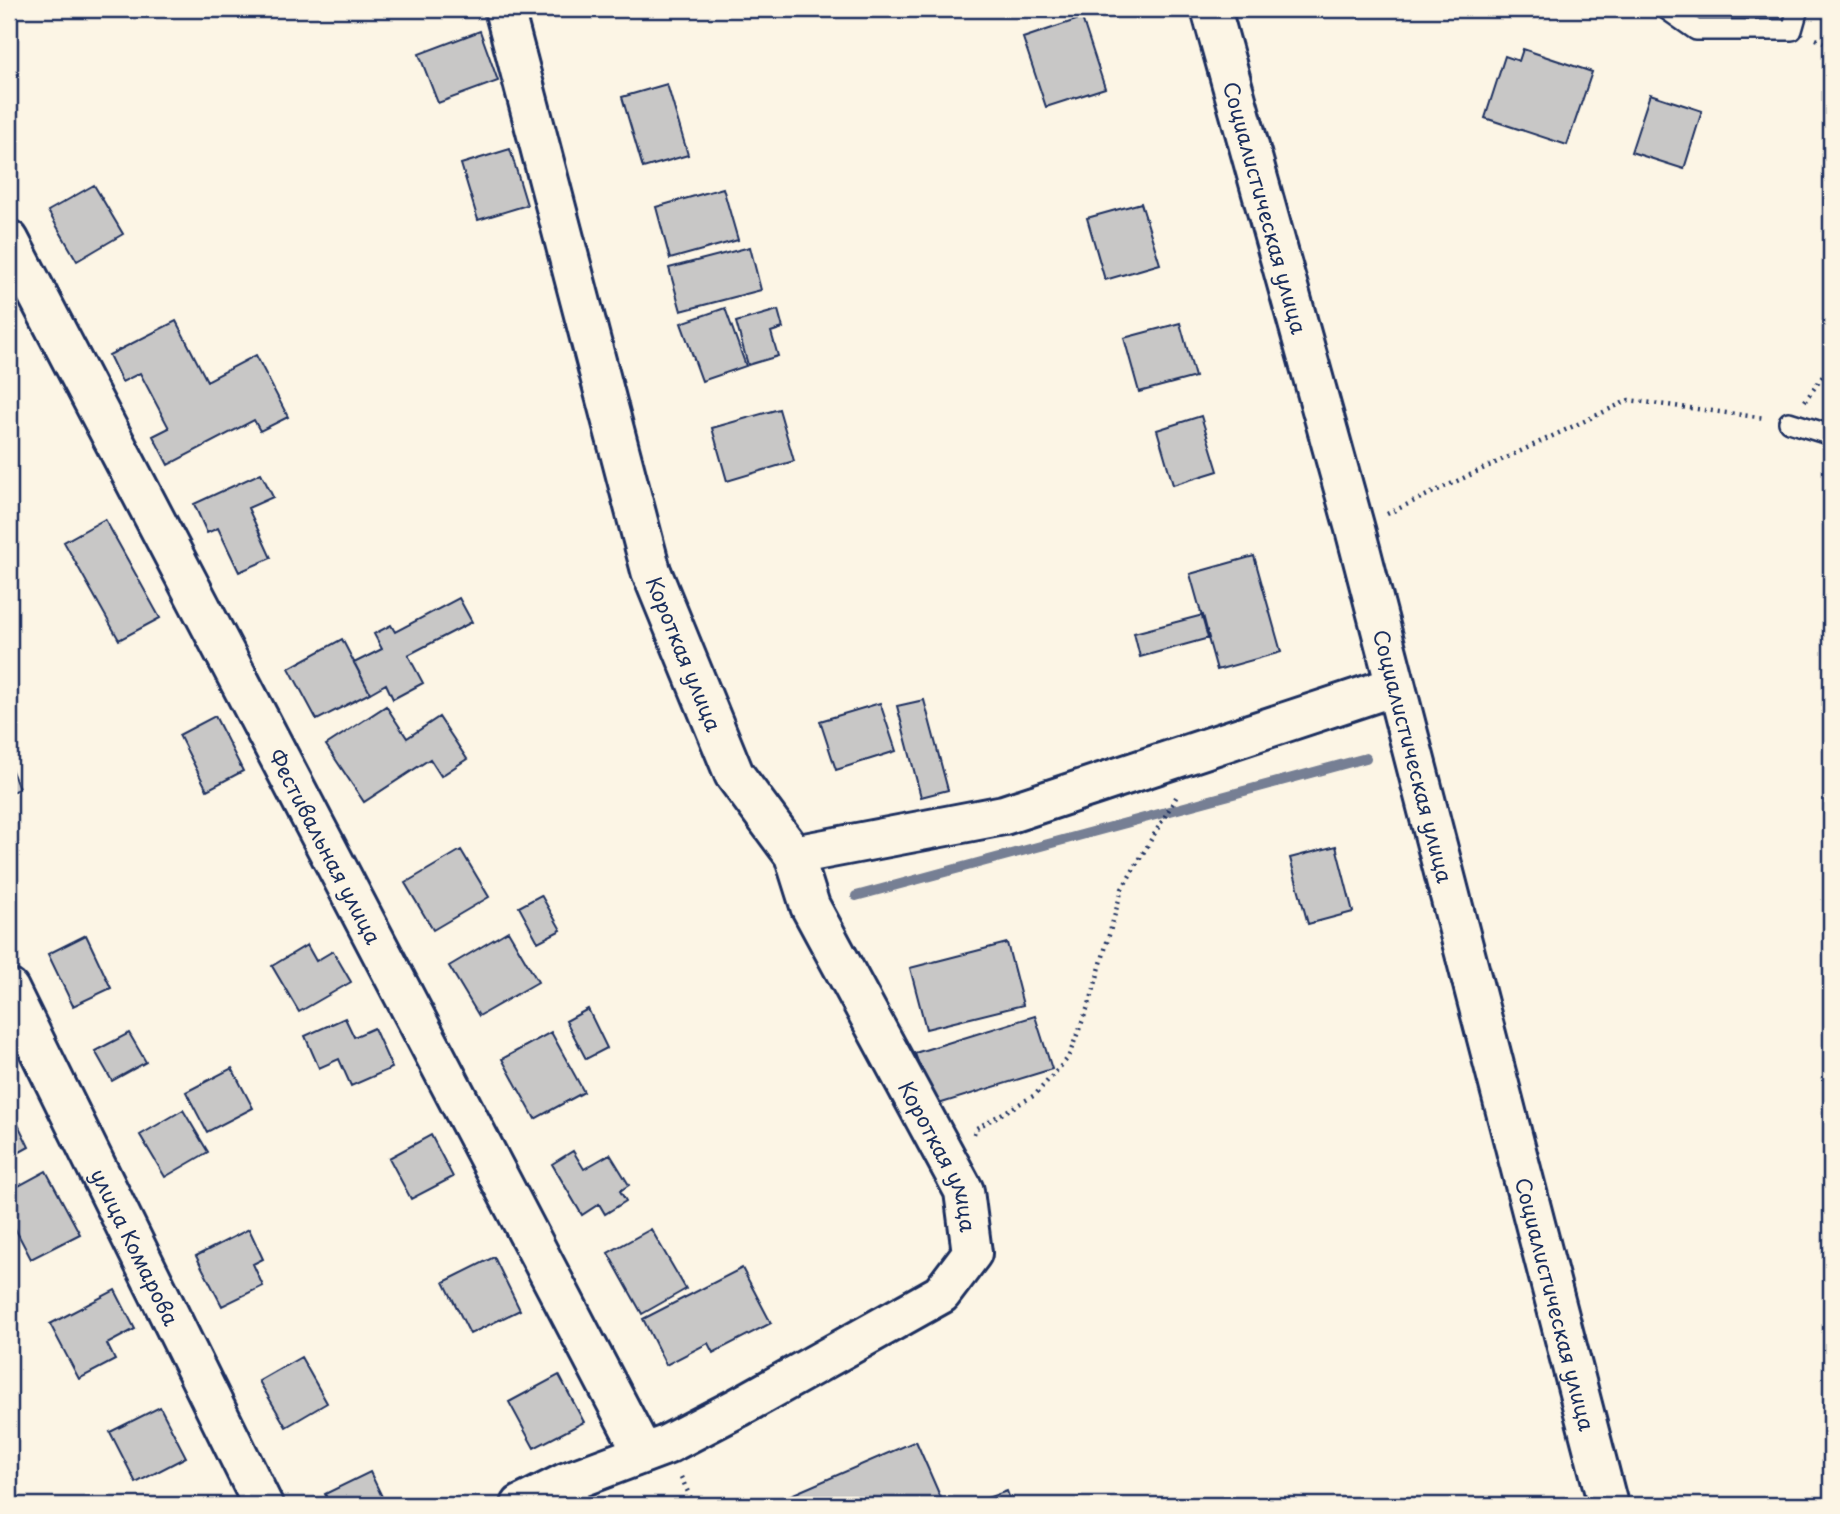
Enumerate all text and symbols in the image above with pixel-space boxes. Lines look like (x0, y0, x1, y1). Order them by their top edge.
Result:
street label: Социалистическая улица (1216, 78, 1316, 338)
street label: Короткая улица (639, 571, 731, 737)
street label: Социалистическая улица (1366, 626, 1462, 887)
street label: Фестивальная улица (262, 743, 391, 950)
street label: Короткая улица (891, 1074, 985, 1234)
street label: улица Комарова (83, 1162, 188, 1331)
street label: Социалистическая улица (1508, 1174, 1604, 1435)

